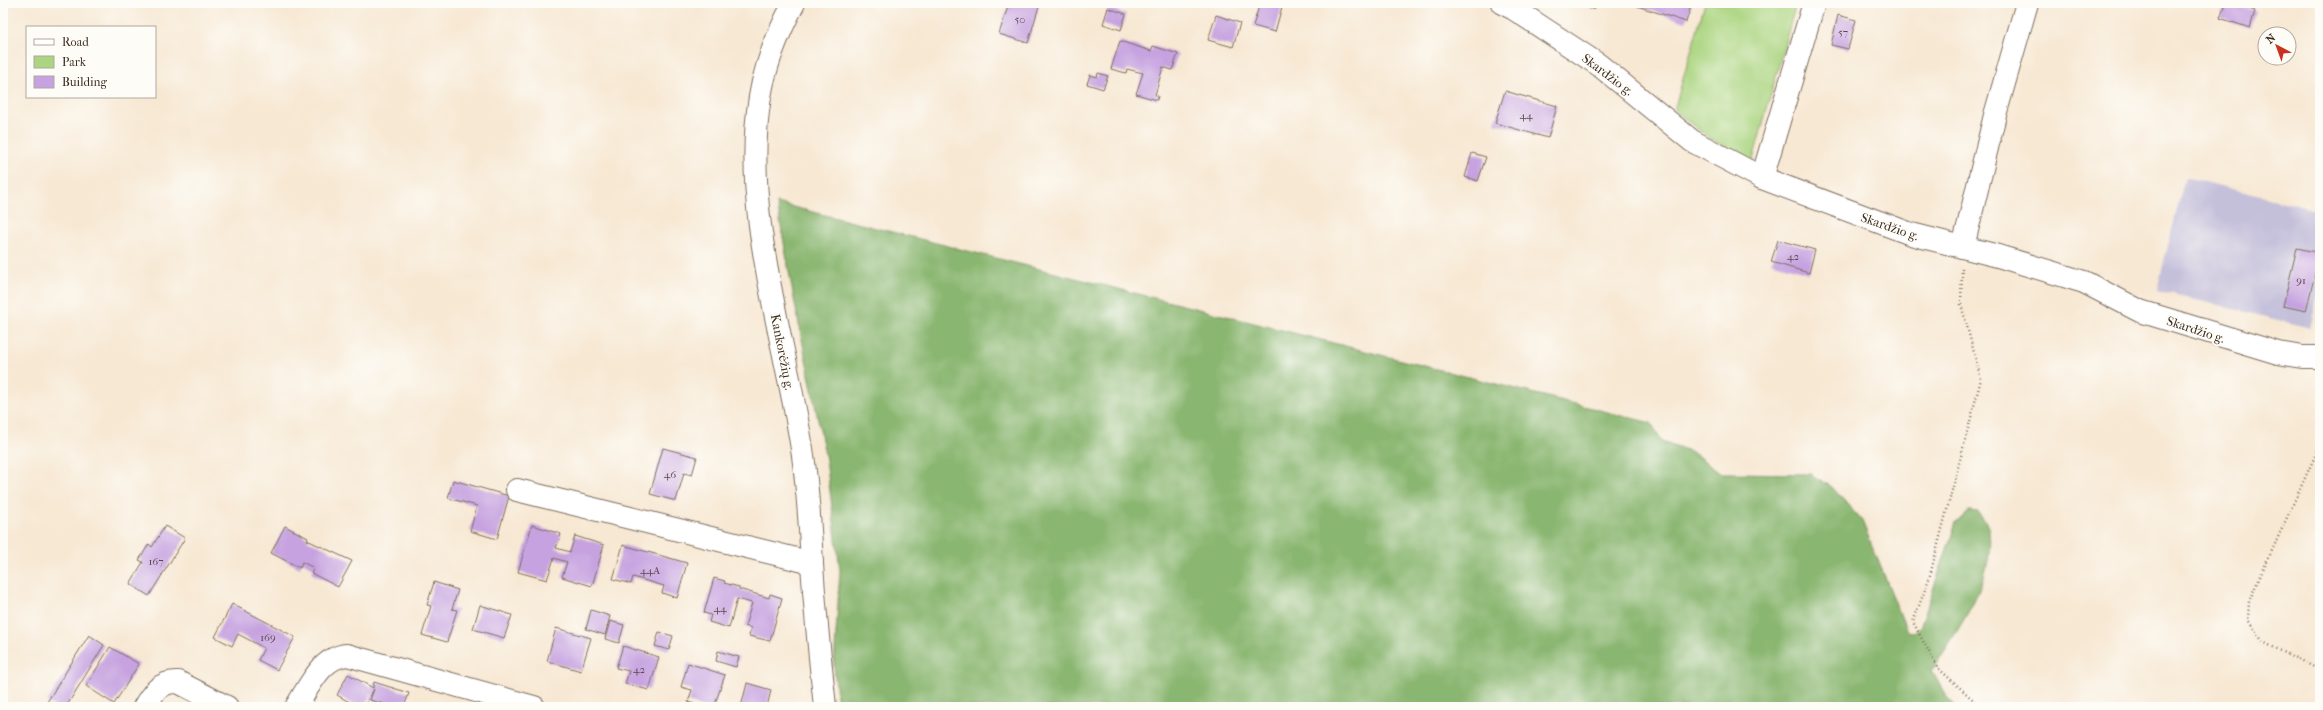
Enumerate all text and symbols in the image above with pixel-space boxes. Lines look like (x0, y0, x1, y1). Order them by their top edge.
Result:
house number: 50 (1015, 13, 1025, 26)
legend (26, 26, 156, 98)
house number: 57 (1838, 26, 1848, 39)
north arrow (2257, 26, 2297, 66)
text: N (2263, 31, 2279, 46)
text: Road (62, 35, 89, 49)
street label: Skardžio g. (1579, 50, 1636, 98)
text: Park (62, 55, 87, 69)
text: Building (62, 75, 107, 89)
house number: 44 (1519, 109, 1533, 122)
street label: Skardžio g. (1859, 210, 1921, 243)
house number: 42 (1787, 250, 1799, 263)
house number: 91 (2296, 274, 2306, 287)
street label: Kankorėžių g. (768, 313, 797, 391)
street label: Skardžio g. (2165, 313, 2227, 346)
house number: 46 (664, 468, 676, 481)
house number: 167 (148, 555, 164, 568)
house number: 44A (640, 564, 661, 577)
house number: 44 (713, 602, 727, 615)
house number: 169 (260, 631, 276, 644)
house number: 42 (633, 663, 645, 676)

